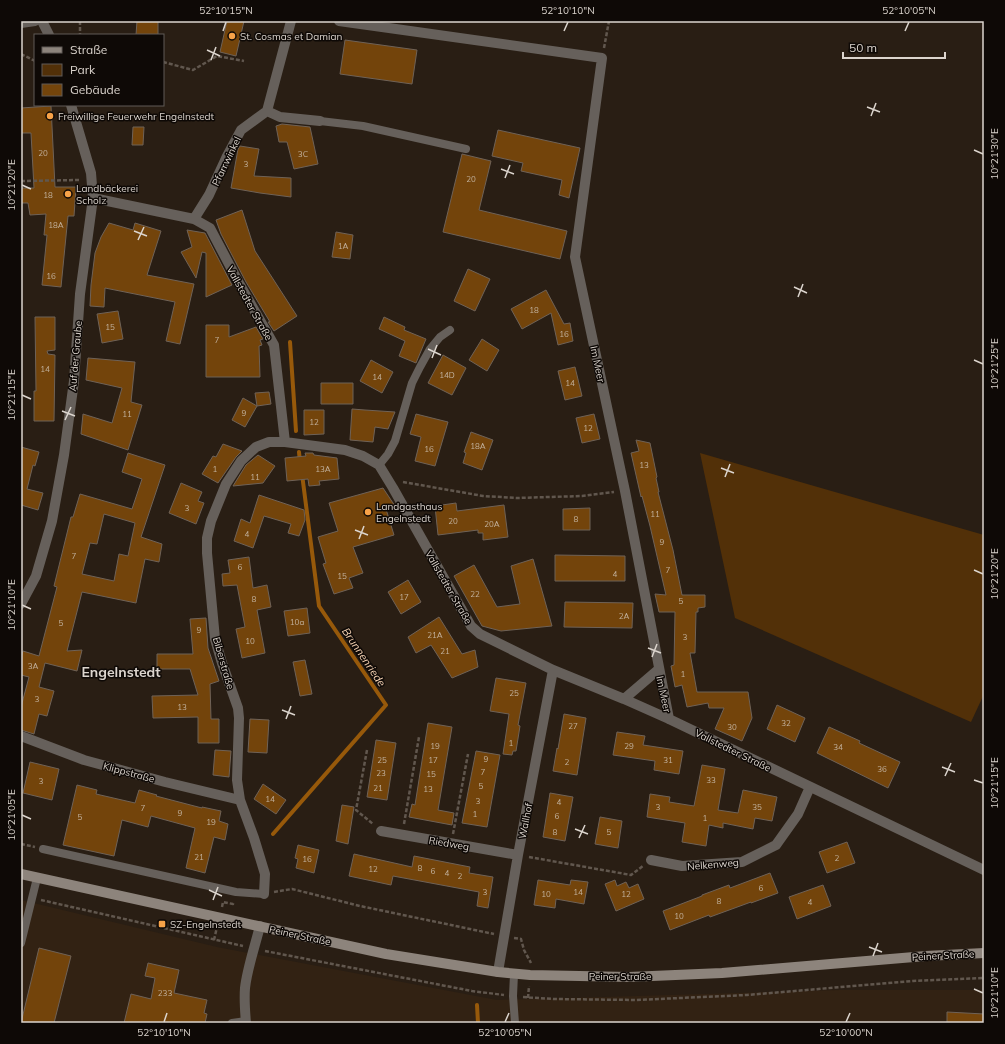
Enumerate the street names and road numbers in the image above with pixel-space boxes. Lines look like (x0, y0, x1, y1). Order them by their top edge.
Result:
street label: Pfarrwinkel (209, 134, 244, 188)
street label: Vallstedter Straße (224, 264, 275, 343)
street label: Auf der Graube (66, 320, 85, 392)
street label: Im Meer (587, 345, 608, 384)
street label: Vallstedter Straße (422, 548, 475, 627)
street label: Biberstraße (210, 635, 237, 691)
street label: Im Meer (653, 675, 674, 714)
street label: Vallstedter Straße (693, 726, 773, 775)
street label: Klippstraße (102, 759, 156, 786)
street label: Wallhof (516, 801, 535, 840)
street label: Riedweg (428, 834, 470, 853)
street label: Nelkenweg (687, 856, 739, 873)
street label: Peiner Straße (268, 923, 332, 948)
street label: Peiner Straße (911, 947, 975, 964)
street label: Peiner Straße (589, 970, 651, 983)

